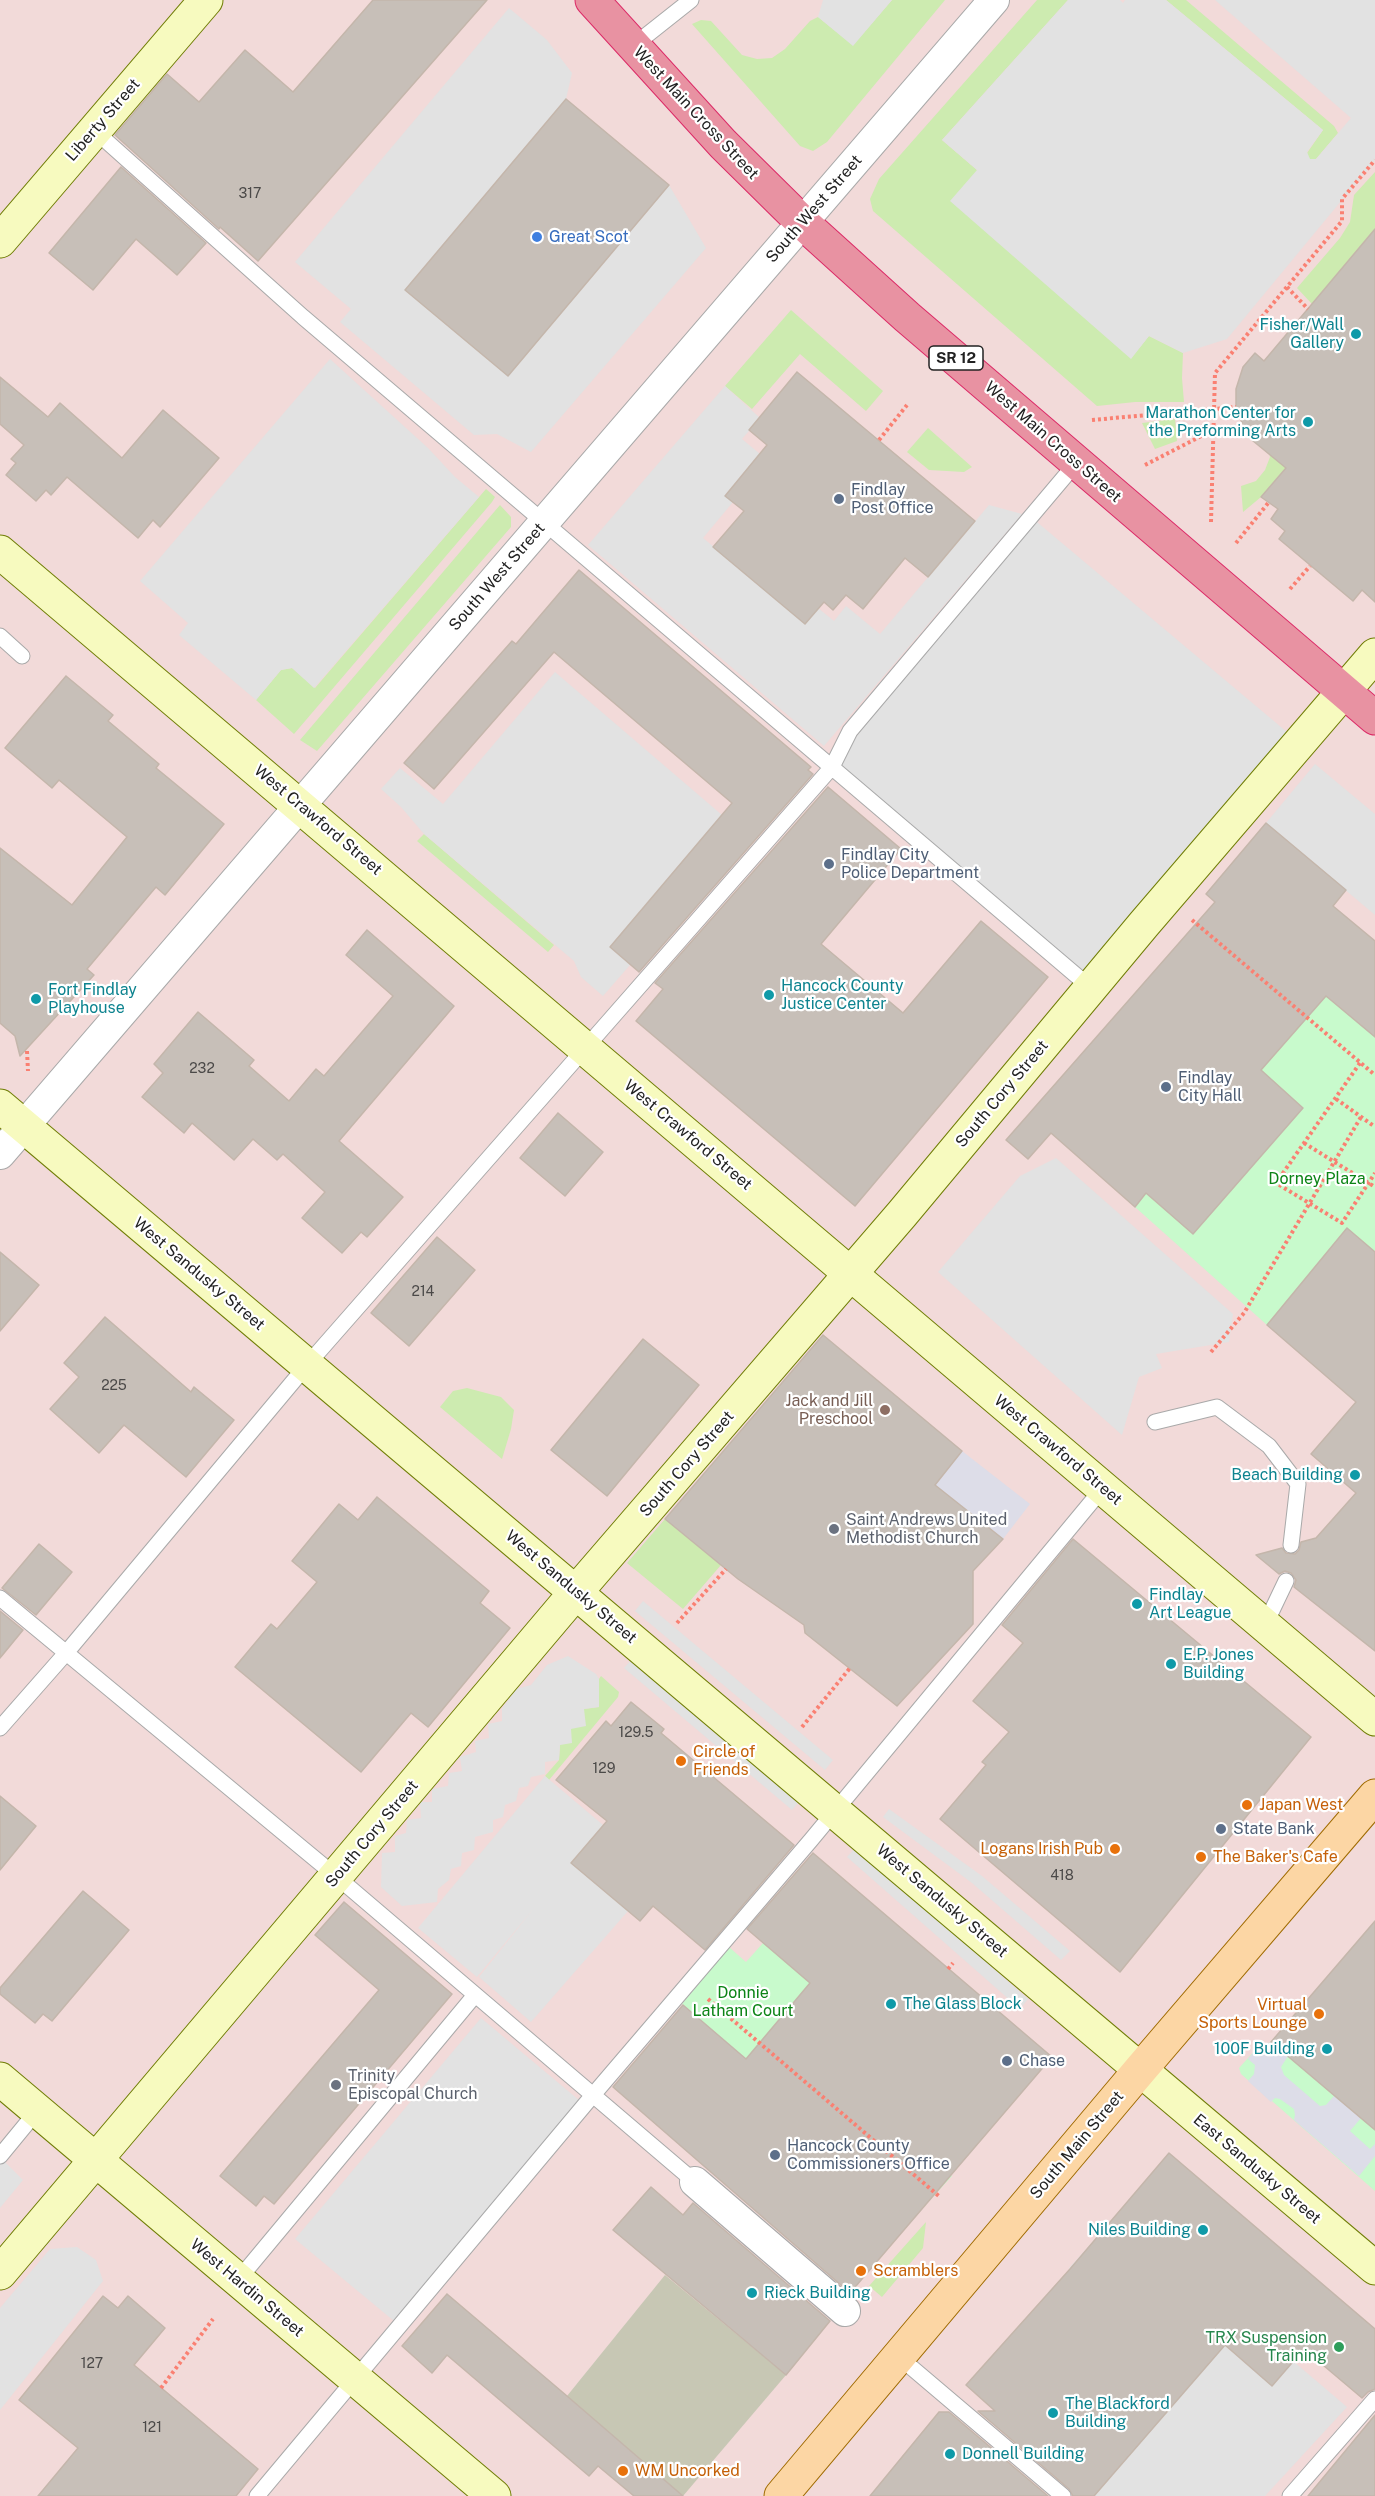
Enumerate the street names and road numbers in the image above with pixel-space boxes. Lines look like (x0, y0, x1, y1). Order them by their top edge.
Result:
street label: West Main Cross Street (629, 43, 763, 183)
street label: Liberty Street (62, 75, 144, 165)
street label: South West Street (762, 151, 866, 267)
road number: SR 12 (929, 346, 983, 370)
street label: West Main Cross Street (981, 377, 1125, 507)
street label: South West Street (445, 519, 549, 635)
street label: West Crawford Street (250, 761, 386, 879)
street label: South Cory Street (952, 1036, 1052, 1152)
street label: West Crawford Street (620, 1076, 756, 1194)
street label: West Sandusky Street (129, 1213, 269, 1335)
street label: West Crawford Street (990, 1391, 1126, 1509)
street label: South Cory Street (636, 1407, 738, 1521)
street label: West Sandusky Street (501, 1526, 641, 1648)
street label: South Cory Street (322, 1776, 422, 1892)
street label: West Sandusky Street (872, 1840, 1012, 1962)
street label: South Main Street (1026, 2087, 1128, 2203)
street label: East Sandusky Street (1189, 2110, 1325, 2228)
street label: West Hardin Street (186, 2235, 308, 2341)

